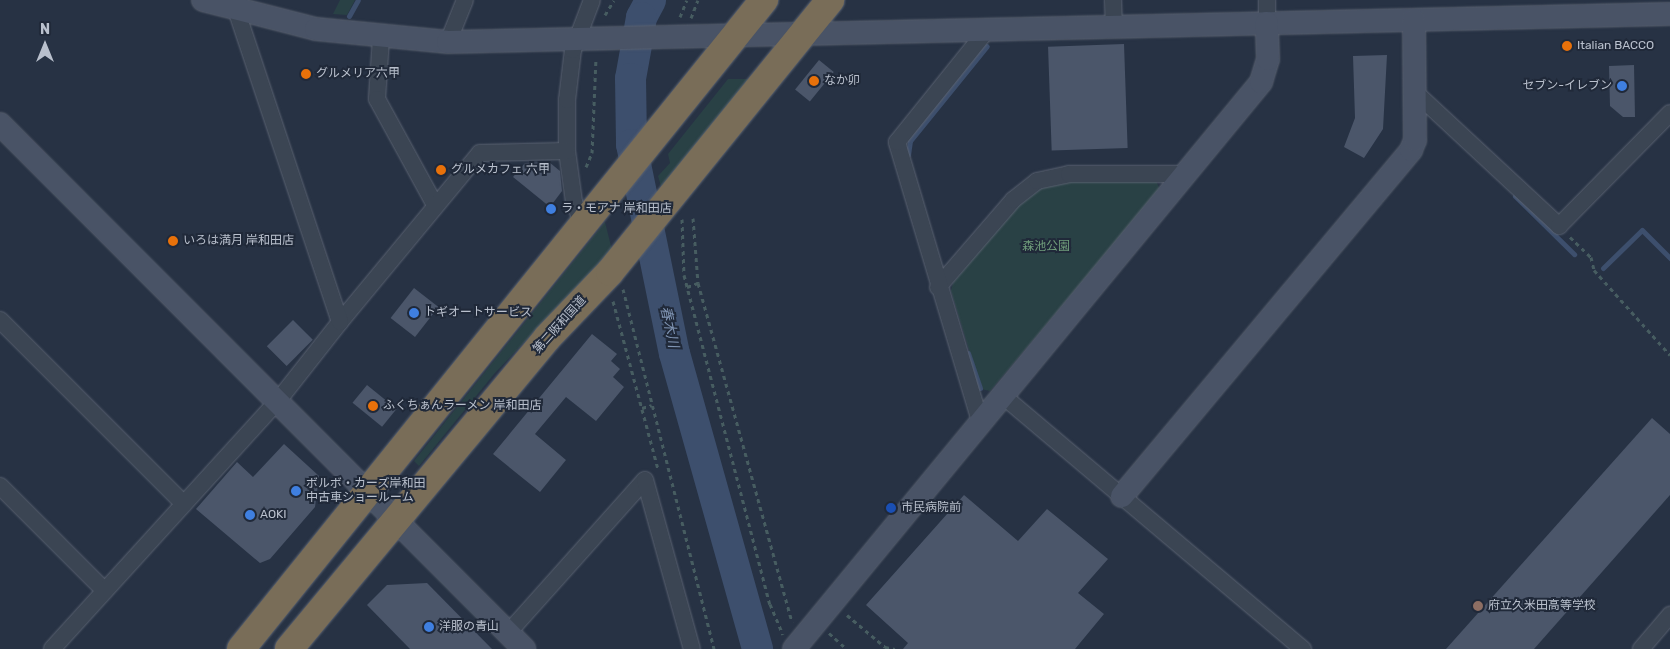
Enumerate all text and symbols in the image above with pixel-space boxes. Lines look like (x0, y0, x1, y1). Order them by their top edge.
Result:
north arrow (20, 20, 70, 70)
text: N (40, 21, 50, 38)
place label: Italian BACCO (1577, 39, 1654, 53)
marker: Italian BACCO (1561, 40, 1573, 52)
place label: グルメリア六甲 (316, 67, 400, 81)
marker: グルメリア六甲 (300, 68, 312, 80)
place label: なか卯 (824, 74, 860, 88)
marker: なか卯 (808, 75, 820, 87)
place label: セブン-イレブン (1522, 79, 1612, 93)
marker: セブン-イレブン (1616, 80, 1628, 92)
place label: グルメカフェ 六甲 (451, 163, 550, 177)
marker: グルメカフェ 六甲 (435, 164, 447, 176)
place label: ラ・モアナ 岸和田店 (561, 202, 672, 216)
marker: ラ・モアナ 岸和田店 (545, 203, 557, 215)
place label: いろは満月 岸和田店 (183, 234, 294, 248)
marker: いろは満月 岸和田店 (167, 235, 179, 247)
park label: 森池公園 (1022, 240, 1070, 254)
street label: 第二阪和国道 (531, 293, 589, 357)
water label: 春木川 (656, 305, 682, 349)
place label: トギオートサービス (424, 306, 532, 320)
marker: トギオートサービス (408, 307, 420, 319)
place label: ふくちぁんラーメン 岸和田店 (383, 399, 542, 413)
marker: ふくちぁんラーメン 岸和田店 (367, 400, 379, 412)
place label: ボルボ・カーズ岸和田 中古車ショールーム (306, 477, 426, 505)
marker: ボルボ・カーズ岸和田 中古車ショールーム (290, 485, 302, 497)
place label: 市民病院前 (901, 501, 961, 515)
marker: 市民病院前 (885, 502, 897, 514)
place label: AOKI (260, 508, 286, 522)
marker: AOKI (244, 509, 256, 521)
place label: 府立久米田高等学校 (1488, 599, 1596, 613)
marker: 府立久米田高等学校 (1472, 600, 1484, 612)
place label: 洋服の青山 (439, 620, 499, 634)
marker: 洋服の青山 (423, 621, 435, 633)

